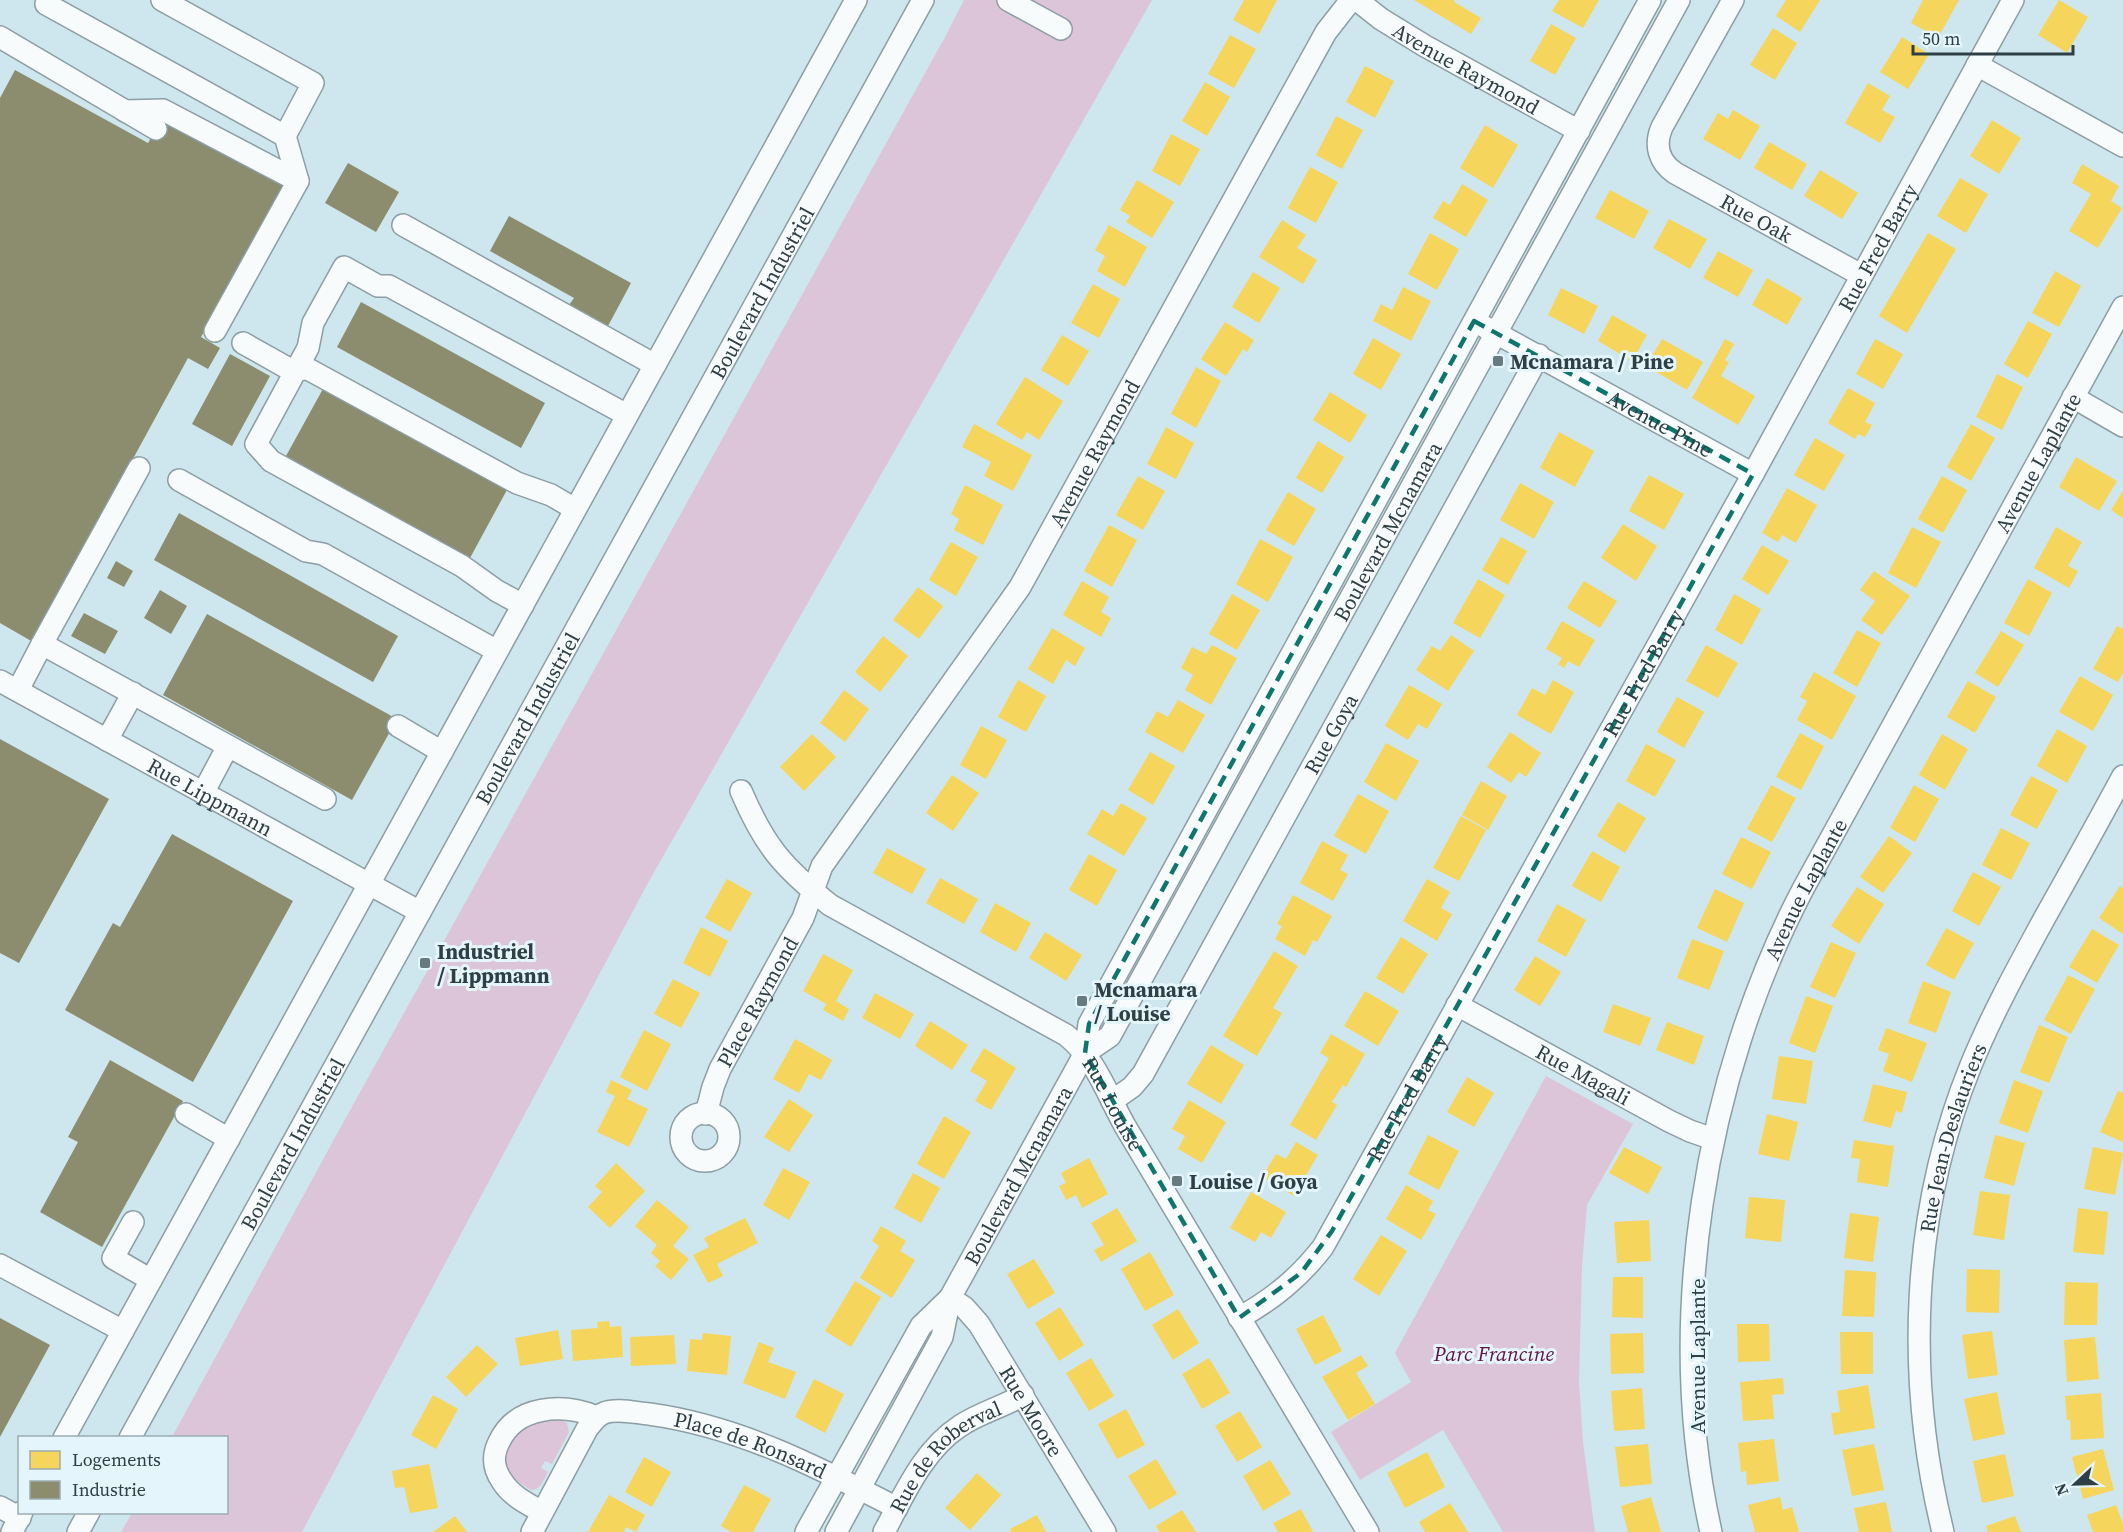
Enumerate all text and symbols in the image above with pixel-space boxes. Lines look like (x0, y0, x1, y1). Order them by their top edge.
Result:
street label: Avenue Raymond (1387, 15, 1545, 121)
scale bar (1913, 18, 2074, 56)
text: 50 m (1922, 26, 1960, 51)
street label: Rue Fred Barry (1831, 178, 1924, 316)
street label: Rue Oak (1715, 186, 1798, 250)
street label: Boulevard Industriel (703, 201, 821, 384)
place label: Mcnamara / Pine (1510, 347, 1674, 376)
marker: Mcnamara / Pine (1491, 354, 1505, 368)
street label: Avenue Raymond (1042, 374, 1146, 532)
street label: Avenue Pine (1602, 383, 1718, 464)
street label: Avenue Laplante (1987, 387, 2088, 538)
street label: Boulevard Mcnamara (1326, 436, 1448, 626)
street label: Rue Fred Barry (1595, 604, 1690, 742)
street label: Boulevard Industriel (468, 627, 586, 809)
street label: Rue Goya (1297, 688, 1365, 779)
street label: Rue Lippmann (142, 750, 278, 843)
street label: Avenue Laplante (1757, 813, 1854, 964)
street label: Place Raymond (709, 931, 805, 1072)
place label: Industriel / Lippmann (437, 937, 550, 990)
marker: Industriel / Lippmann (418, 956, 432, 970)
place label: Mcnamara / Louise (1094, 975, 1198, 1028)
marker: Mcnamara / Louise (1075, 994, 1089, 1008)
street label: Rue Fred Barry (1359, 1028, 1453, 1166)
street label: Rue Magali (1531, 1036, 1636, 1112)
street label: Rue Jean-Deslauriers (1912, 1038, 1993, 1234)
street label: Rue Louise (1076, 1050, 1151, 1156)
street label: Boulevard Industriel (233, 1053, 351, 1235)
street label: Boulevard Mcnamara (956, 1080, 1079, 1270)
place label: Louise / Goya (1189, 1167, 1318, 1196)
marker: Louise / Goya (1170, 1174, 1184, 1188)
street label: Avenue Laplante (1683, 1278, 1712, 1434)
park label: Parc Francine (1433, 1339, 1555, 1368)
street label: Rue Moore (993, 1360, 1071, 1462)
street label: Rue de Roberval (882, 1393, 1005, 1518)
street label: Place de Ronsard (672, 1404, 832, 1485)
legend (18, 1436, 228, 1514)
text: Logements (72, 1447, 161, 1472)
north arrow (2045, 1454, 2105, 1514)
text: Industrie (72, 1477, 146, 1502)
text: N (2049, 1480, 2073, 1499)

